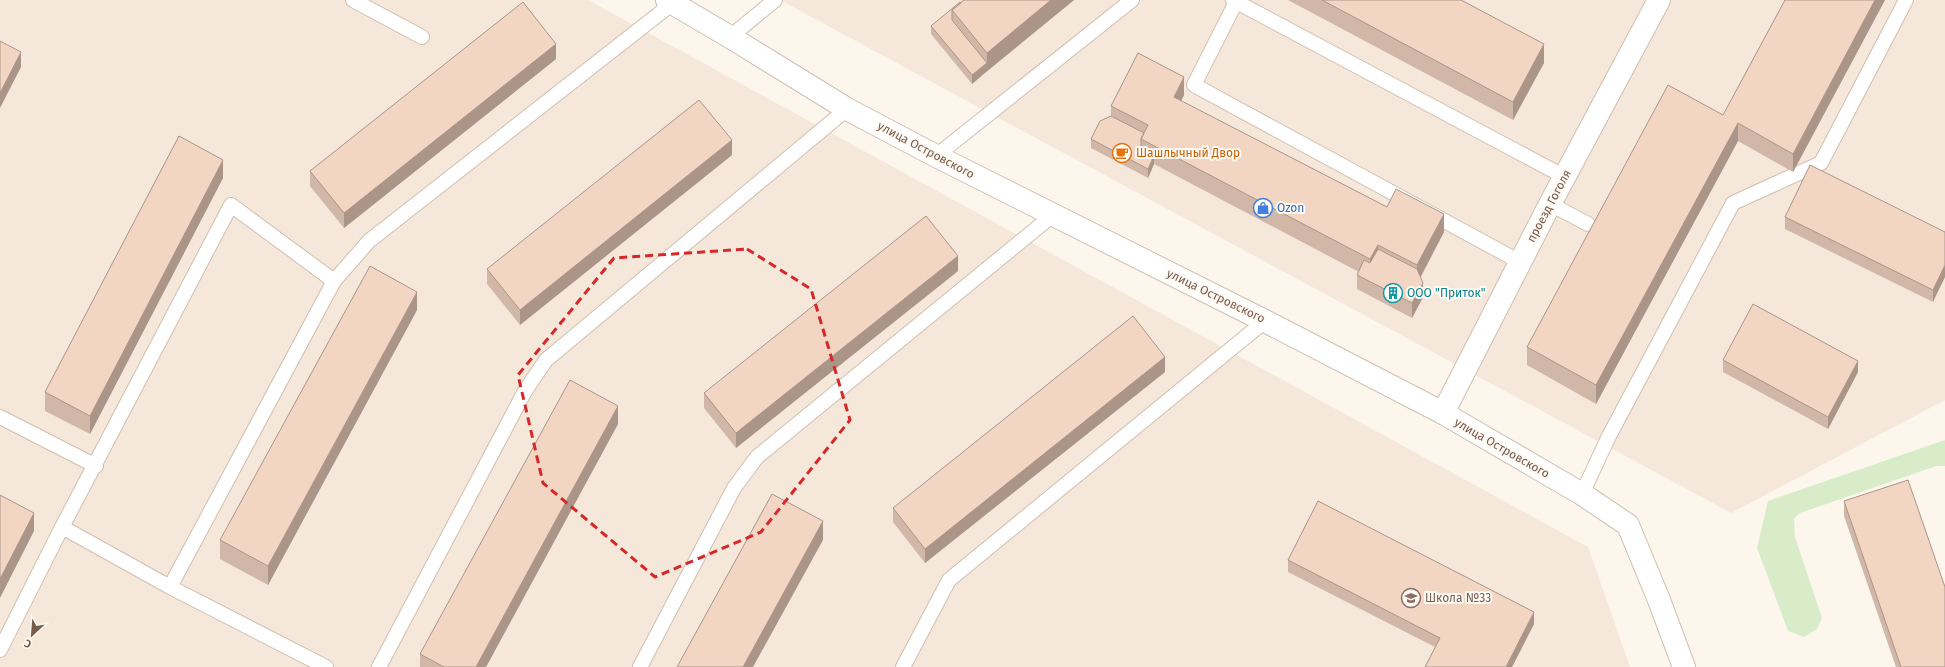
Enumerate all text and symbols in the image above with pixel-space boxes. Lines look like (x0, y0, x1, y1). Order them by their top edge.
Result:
street label: улица Островского (875, 119, 977, 181)
cafe icon: Шашлычный Двор (1111, 142, 1133, 164)
place label: Шашлычный Двор (1136, 146, 1240, 160)
street label: проезд Гоголя (1524, 167, 1574, 245)
shop icon: Ozon (1252, 197, 1274, 219)
place label: Ozon (1277, 201, 1304, 215)
street label: улица Островского (1165, 266, 1267, 326)
building icon: ООО "Приток" (1382, 282, 1404, 304)
place label: ООО "Приток" (1407, 286, 1486, 300)
street label: улица Островского (1452, 415, 1552, 481)
school or university icon: Школа №33 (1400, 587, 1422, 609)
place label: Школа №33 (1425, 591, 1491, 605)
north arrow (12, 615, 52, 655)
text: С (22, 636, 34, 651)

